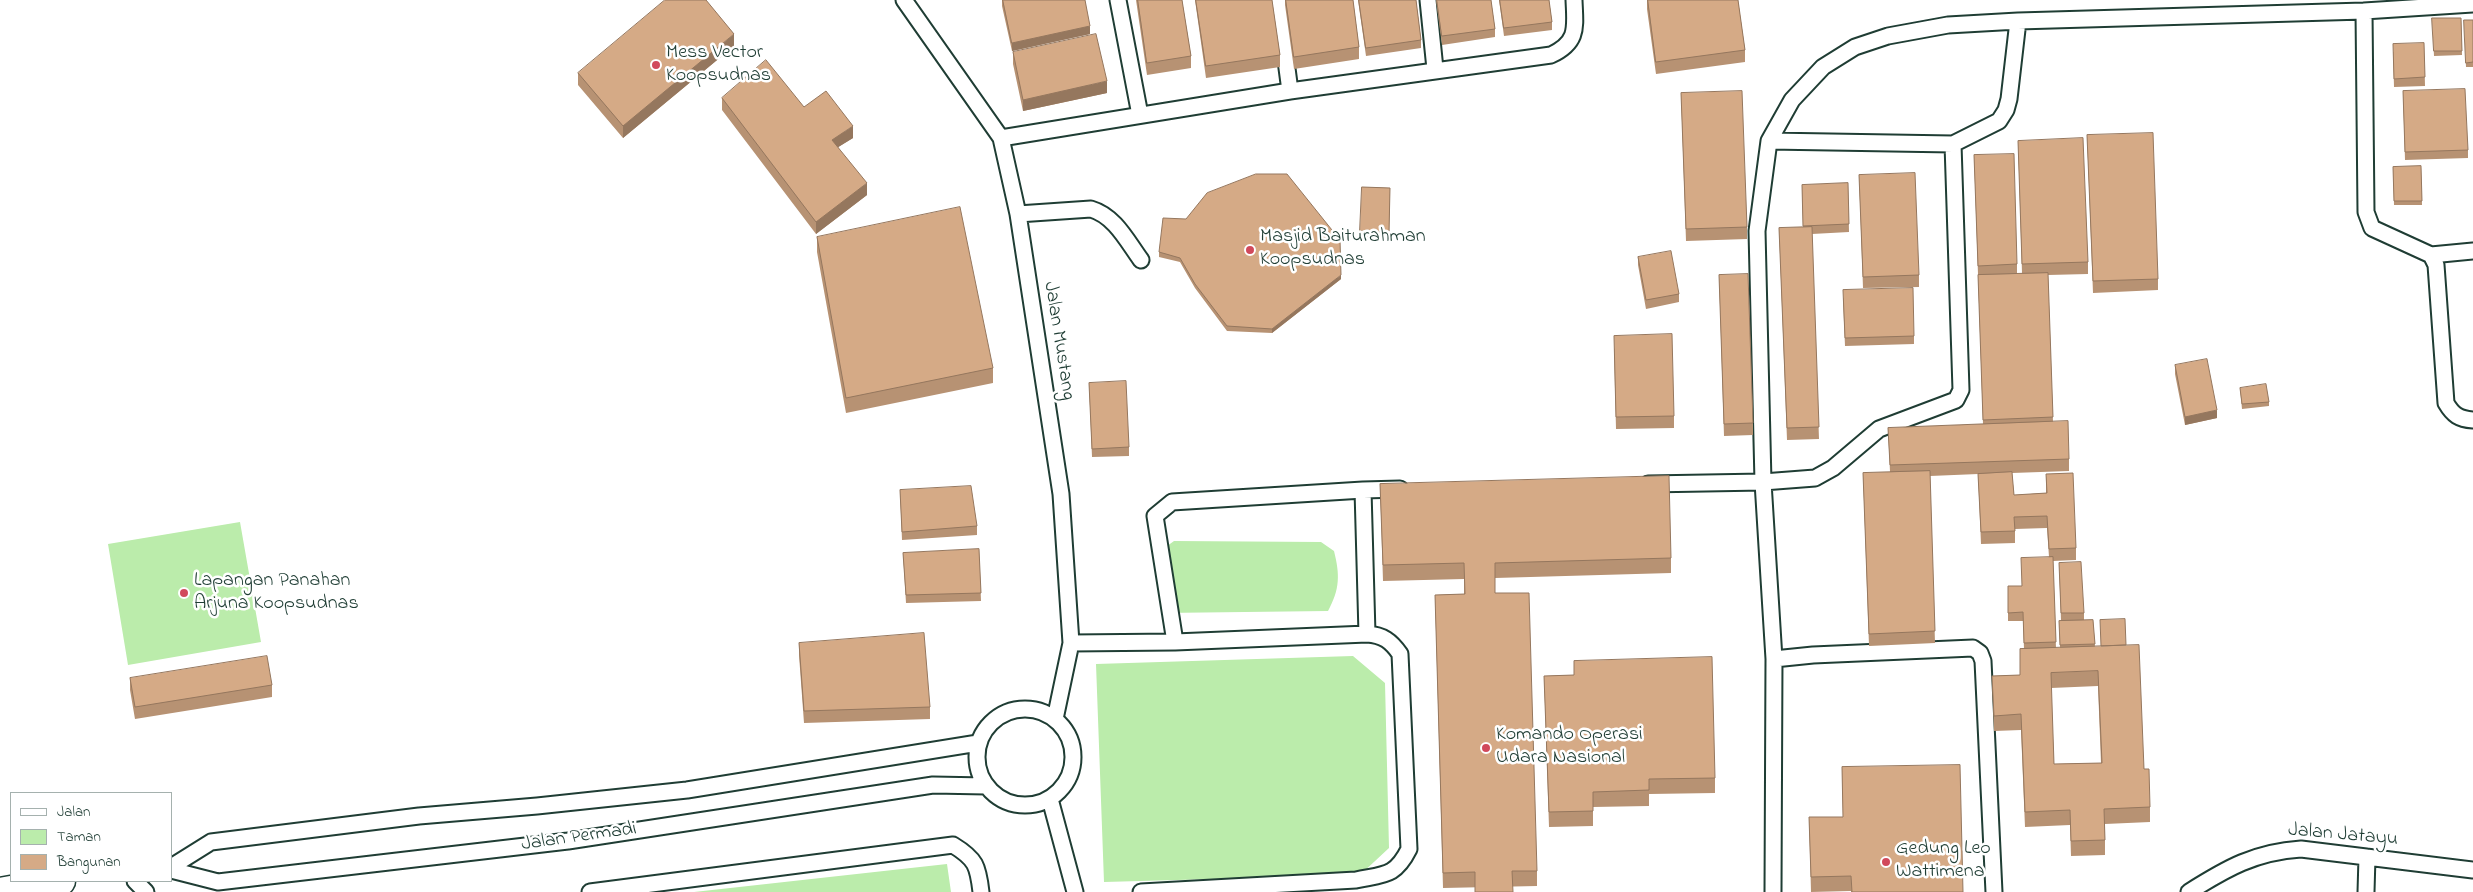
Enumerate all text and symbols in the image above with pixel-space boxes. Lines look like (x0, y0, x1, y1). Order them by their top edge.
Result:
place label: Mess Vector Koopsudnas (666, 42, 771, 89)
marker: Mess Vector Koopsudnas (650, 59, 662, 71)
place label: Masjid Baiturahman Koopsudnas (1260, 226, 1426, 273)
marker: Masjid Baiturahman Koopsudnas (1244, 244, 1256, 256)
street label: Jalan Mustang (1037, 280, 1079, 402)
place label: Lapangan Panahan Arjuna Koopsudnas (194, 570, 359, 617)
marker: Lapangan Panahan Arjuna Koopsudnas (178, 587, 190, 599)
place label: Komando Operasi Udara Nasional (1496, 724, 1643, 771)
marker: Komando Operasi Udara Nasional (1480, 742, 1492, 754)
legend (10, 792, 172, 882)
text: Jalan (57, 801, 90, 823)
street label: Jalan Permadi (520, 818, 638, 858)
street label: Jalan Jatayu (2287, 819, 2399, 853)
text: Taman (57, 826, 101, 848)
place label: Gedung Leo Wattimena (1896, 838, 1991, 885)
text: Bangunan (57, 851, 121, 873)
marker: Gedung Leo Wattimena (1880, 856, 1892, 868)

